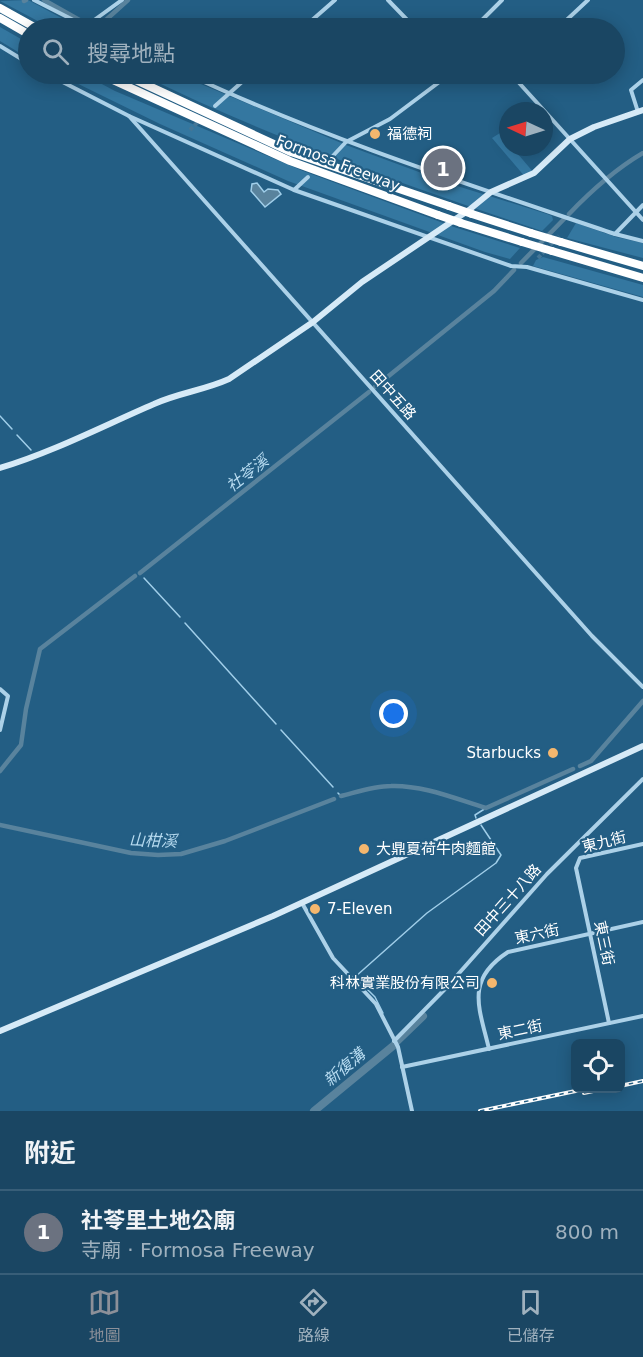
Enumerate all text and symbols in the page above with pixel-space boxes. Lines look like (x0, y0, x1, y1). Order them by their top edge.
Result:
search box (18, 18, 625, 84)
icon: search (39, 35, 72, 68)
text: 搜尋地點 (87, 41, 175, 66)
north arrow (499, 102, 553, 156)
place label: 福德祠 (387, 125, 432, 143)
marker: 福德祠 (368, 127, 382, 141)
street label: Formosa Freeway (274, 131, 402, 195)
pin: 1 (424, 146, 462, 190)
street label: 田中五路 (366, 367, 420, 423)
water label: 社苓溪 (223, 450, 274, 496)
your location (379, 699, 408, 728)
place label: Starbucks (466, 744, 541, 762)
marker: Starbucks (546, 746, 560, 760)
street label: 東九街 (580, 828, 628, 856)
water label: 山柑溪 (129, 830, 179, 851)
place label: 大鼎夏荷牛肉麵館 (376, 840, 496, 858)
marker: 大鼎夏荷牛肉麵館 (357, 842, 371, 856)
street label: 田中三十八路 (471, 861, 545, 939)
place label: 7-Eleven (327, 900, 392, 918)
marker: 7-Eleven (308, 902, 322, 916)
street label: 東三街 (591, 919, 617, 967)
street label: 東六街 (513, 921, 561, 947)
place label: 科林實業股份有限公司 (330, 974, 480, 992)
marker: 科林實業股份有限公司 (485, 976, 499, 990)
street label: 東二街 (496, 1017, 544, 1043)
map controls (571, 1039, 625, 1093)
button: locate (571, 1039, 625, 1093)
water label: 新復溝 (320, 1043, 370, 1090)
text: 附近 (24, 1138, 76, 1168)
text: 社苓里土地公廟 (81, 1208, 235, 1233)
text: 1 (37, 1220, 50, 1244)
text: 800 m (555, 1220, 619, 1244)
text: 寺廟 · Formosa Freeway (81, 1238, 315, 1262)
tab: 地圖 (88, 1286, 121, 1346)
tab: 路線 (297, 1286, 330, 1346)
tab: 已儲存 (507, 1286, 555, 1346)

